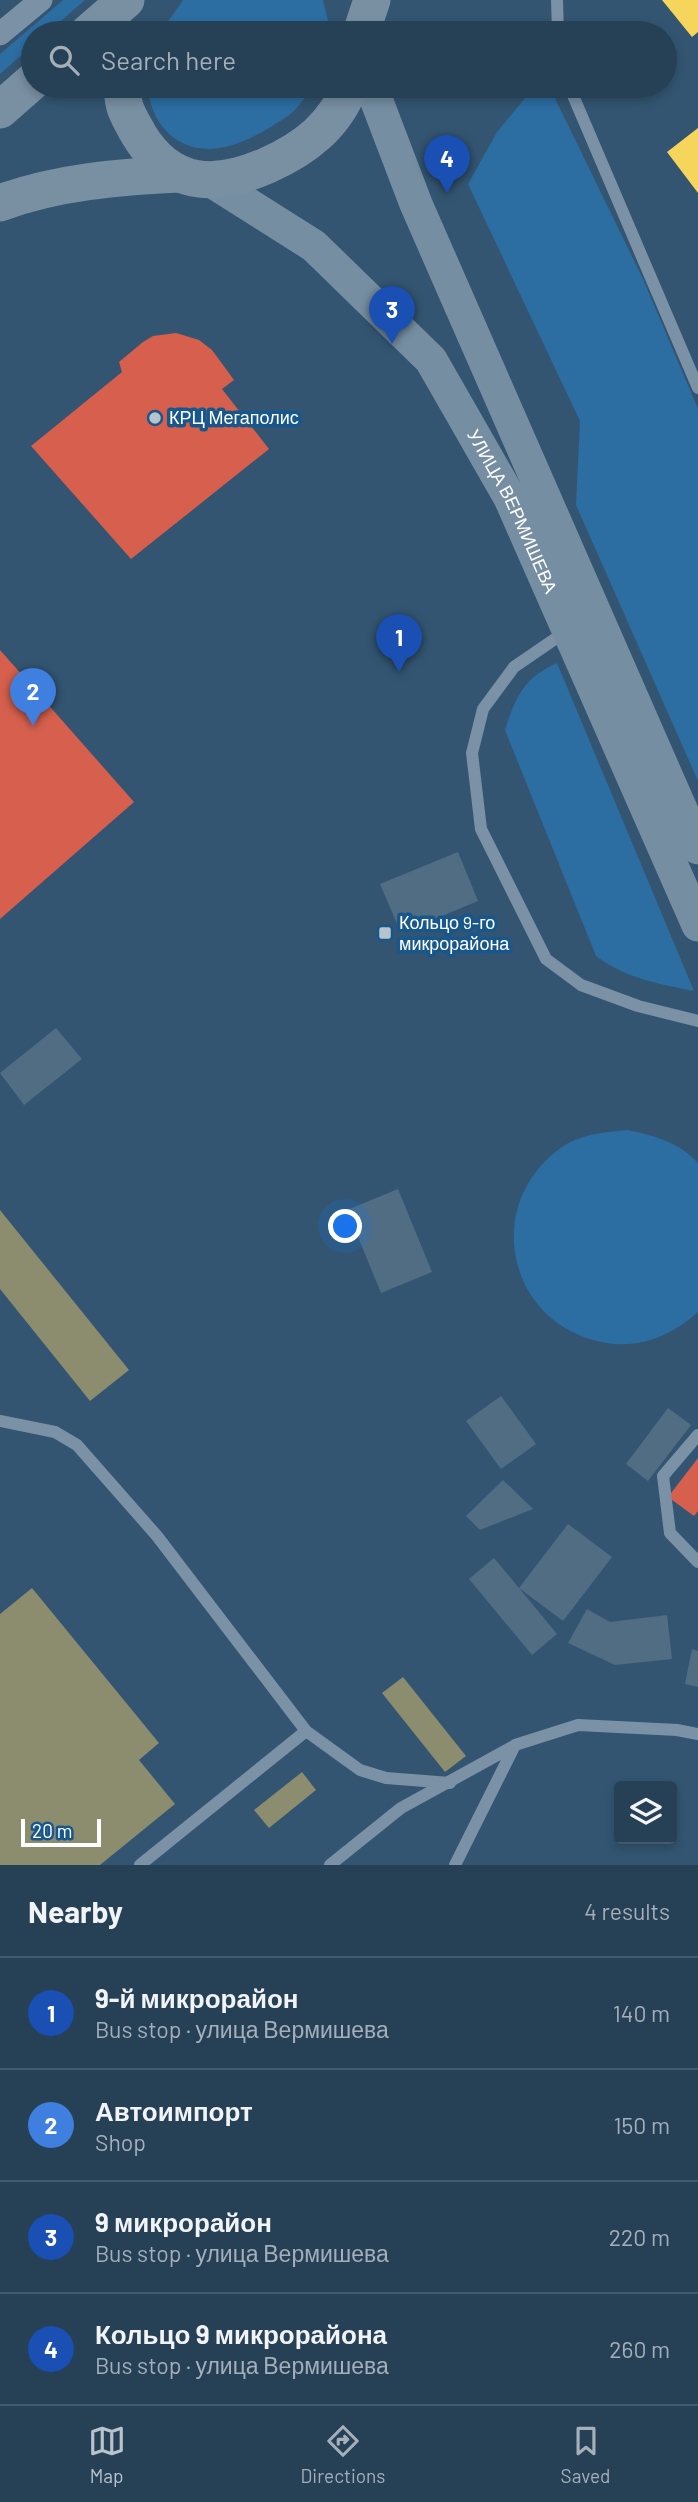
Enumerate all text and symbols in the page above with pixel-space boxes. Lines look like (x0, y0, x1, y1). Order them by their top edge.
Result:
search box (21, 21, 677, 98)
icon: search (45, 41, 83, 79)
text: Search here (101, 44, 236, 75)
pin: 4 (424, 135, 470, 193)
pin: 3 (369, 286, 415, 344)
place label: КРЦ Мегаполис (169, 406, 299, 428)
marker: КРЦ Мегаполис (147, 410, 163, 426)
street label: УЛИЦА ВЕРМИШЕВА (463, 425, 563, 596)
pin: 1 (376, 614, 422, 672)
pin: 2 (10, 668, 56, 726)
place label: Кольцо 9-го микрорайона (399, 911, 510, 954)
marker: Кольцо 9-го микрорайона (377, 925, 393, 941)
your location (328, 1209, 362, 1243)
map controls (614, 1781, 677, 1844)
button: layers (614, 1781, 677, 1844)
scale bar (21, 1816, 102, 1848)
text: 20 m (32, 1819, 72, 1842)
text: Nearby (28, 1893, 123, 1929)
text: 4 results (584, 1897, 670, 1925)
text: 9-й микрорайон (95, 1982, 299, 2013)
text: 1 (47, 1999, 55, 2027)
text: 140 m (613, 1999, 670, 2027)
text: Bus stop · улица Вермишева (95, 2015, 389, 2043)
text: Автоимпорт (95, 2095, 253, 2126)
text: 2 (45, 2111, 57, 2139)
text: 150 m (614, 2111, 670, 2139)
text: Shop (95, 2128, 146, 2156)
text: 9 микрорайон (95, 2206, 272, 2237)
text: 3 (45, 2223, 57, 2251)
text: 220 m (609, 2223, 670, 2251)
text: Bus stop · улица Вермишева (95, 2239, 389, 2267)
text: Кольцо 9 микрорайона (95, 2318, 387, 2349)
text: 4 (44, 2335, 58, 2363)
text: 260 m (609, 2335, 670, 2363)
text: Bus stop · улица Вермишева (95, 2351, 389, 2379)
tab: Map (88, 2422, 126, 2487)
tab: Directions (301, 2422, 386, 2487)
tab: Saved (561, 2422, 610, 2487)

